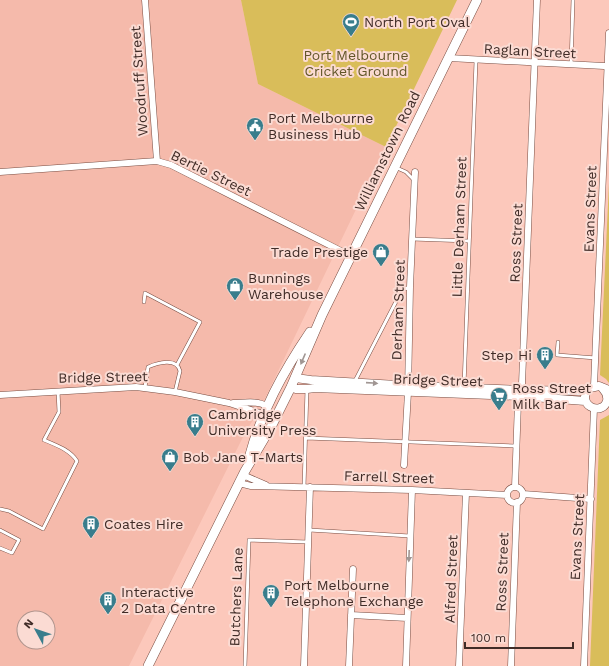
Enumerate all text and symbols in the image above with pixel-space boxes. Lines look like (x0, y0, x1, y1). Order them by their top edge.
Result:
sports icon: North Port Oval (341, 12, 361, 37)
place label: North Port Oval (364, 14, 470, 30)
street label: Woodruff Street (127, 25, 151, 137)
street label: Raglan Street (483, 41, 577, 61)
park label: Port Melbourne Cricket Ground (303, 47, 409, 79)
street label: Williamstown Road (351, 88, 423, 214)
place label: Port Melbourne Business Hub (268, 110, 373, 142)
public building icon: Port Melbourne Business Hub (245, 116, 265, 141)
street label: Bertie Street (168, 147, 254, 199)
street label: Little Derham Street (449, 156, 469, 298)
street label: Evans Street (580, 165, 600, 252)
street label: Ross Street (507, 203, 525, 283)
shop icon: Trade Prestige (371, 242, 391, 267)
place label: Trade Prestige (271, 244, 368, 260)
street label: Derham Street (388, 259, 408, 361)
place label: Bunnings Warehouse (248, 270, 324, 302)
shop icon: Bunnings Warehouse (225, 276, 245, 301)
building icon: Step Hi (535, 345, 555, 370)
place label: Step Hi (482, 347, 532, 363)
one-way arrow (300, 354, 306, 365)
street label: Bridge Street (58, 368, 148, 386)
street label: Bridge Street (393, 370, 483, 390)
one-way arrow (366, 379, 378, 386)
place label: Ross Street Milk Bar (512, 380, 591, 412)
supermarket icon: Ross Street Milk Bar (489, 386, 509, 411)
place label: Cambridge University Press (208, 406, 317, 438)
building icon: Cambridge University Press (185, 412, 205, 437)
shop icon: Bob Jane T-Marts (160, 447, 180, 472)
place label: Bob Jane T-Marts (183, 449, 303, 465)
street label: Farrell Street (344, 467, 434, 487)
street label: Evans Street (567, 493, 587, 581)
building icon: Coates Hire (81, 514, 101, 539)
place label: Coates Hire (104, 516, 183, 532)
street label: Ross Street (493, 532, 511, 612)
street label: Alfred Street (441, 534, 461, 623)
street label: Butchers Lane (226, 547, 246, 647)
one-way arrow (406, 550, 412, 563)
place label: Port Melbourne Telephone Exchange (284, 577, 423, 609)
building icon: Port Melbourne Telephone Exchange (261, 583, 281, 608)
place label: Interactive 2 Data Centre (121, 584, 216, 616)
building icon: Interactive 2 Data Centre (98, 590, 118, 615)
north arrow (16, 610, 56, 650)
text: N (21, 617, 36, 631)
scale bar (465, 624, 573, 650)
text: 100 m (471, 631, 506, 645)

